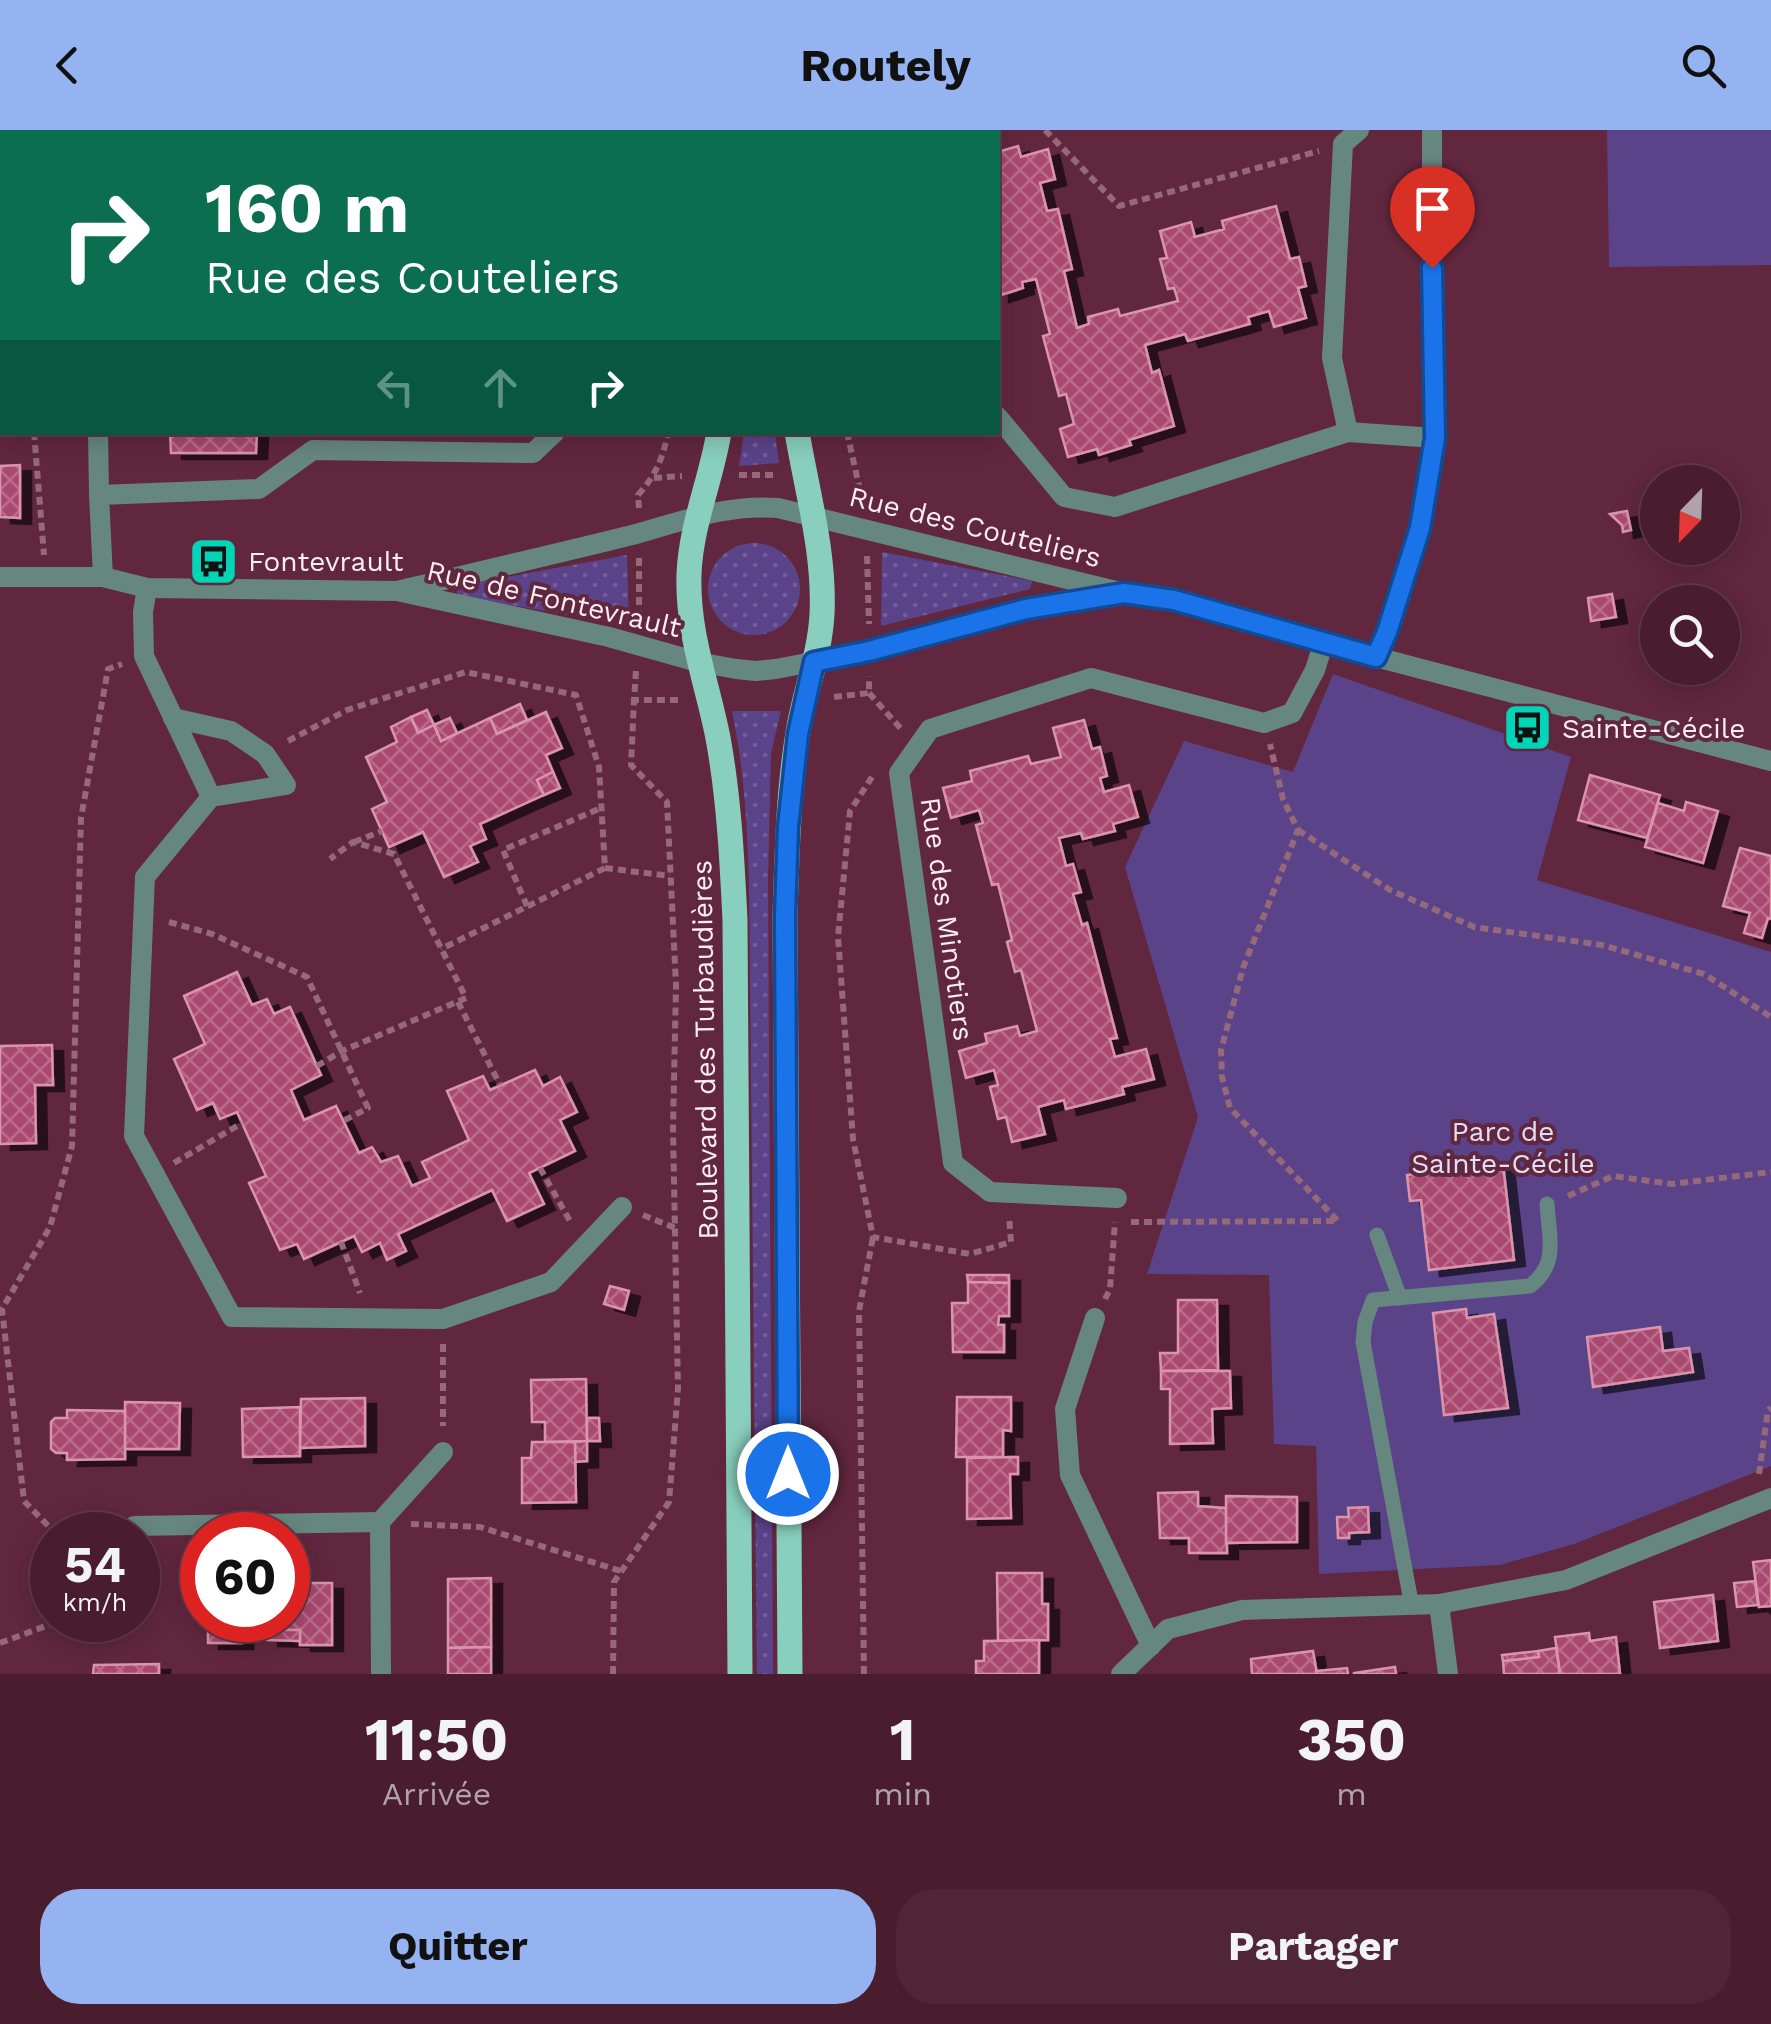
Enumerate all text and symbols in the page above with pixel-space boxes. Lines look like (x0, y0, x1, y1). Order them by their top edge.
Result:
icon: back (40, 38, 95, 93)
icon: search (1676, 38, 1731, 93)
text: Routely (800, 39, 971, 92)
pin (1390, 166, 1475, 269)
text: 160 m (205, 167, 409, 249)
icon: right (40, 170, 170, 300)
icon: arrive (1405, 181, 1460, 236)
text: Rue des Couteliers (205, 251, 620, 304)
icon: left (368, 360, 423, 415)
icon: ahead (473, 360, 528, 415)
icon: right (578, 360, 633, 415)
north arrow (1640, 465, 1740, 565)
map controls (1640, 465, 1740, 685)
street label: Rue des Couteliers (846, 480, 1104, 574)
bus stop icon: Fontevrault (187, 535, 239, 587)
place label: Fontevrault (248, 545, 404, 578)
street label: Rue de Fontevrault (424, 554, 685, 644)
button: search (1640, 585, 1740, 685)
bus stop icon: Sainte-Cécile (1501, 702, 1553, 754)
place label: Sainte-Cécile (1562, 712, 1746, 745)
street label: Rue des Minotiers (914, 795, 980, 1043)
street label: Boulevard des Turbaudières (685, 860, 725, 1240)
park label: Parc de Sainte-Cécile (1411, 1115, 1595, 1180)
position arrow (736, 1422, 840, 1526)
speed limit sign: 60 (180, 1512, 310, 1642)
text: 54 (64, 1535, 126, 1594)
text: km/h (63, 1588, 127, 1617)
text: 11:50 (365, 1704, 508, 1775)
text: 1 (890, 1704, 916, 1775)
text: 350 (1297, 1704, 1406, 1775)
text: Arrivée (382, 1775, 491, 1813)
text: min (873, 1775, 932, 1813)
text: m (1336, 1775, 1367, 1813)
button: Quitter (40, 1889, 876, 2004)
button: Partager (896, 1889, 1731, 2004)

